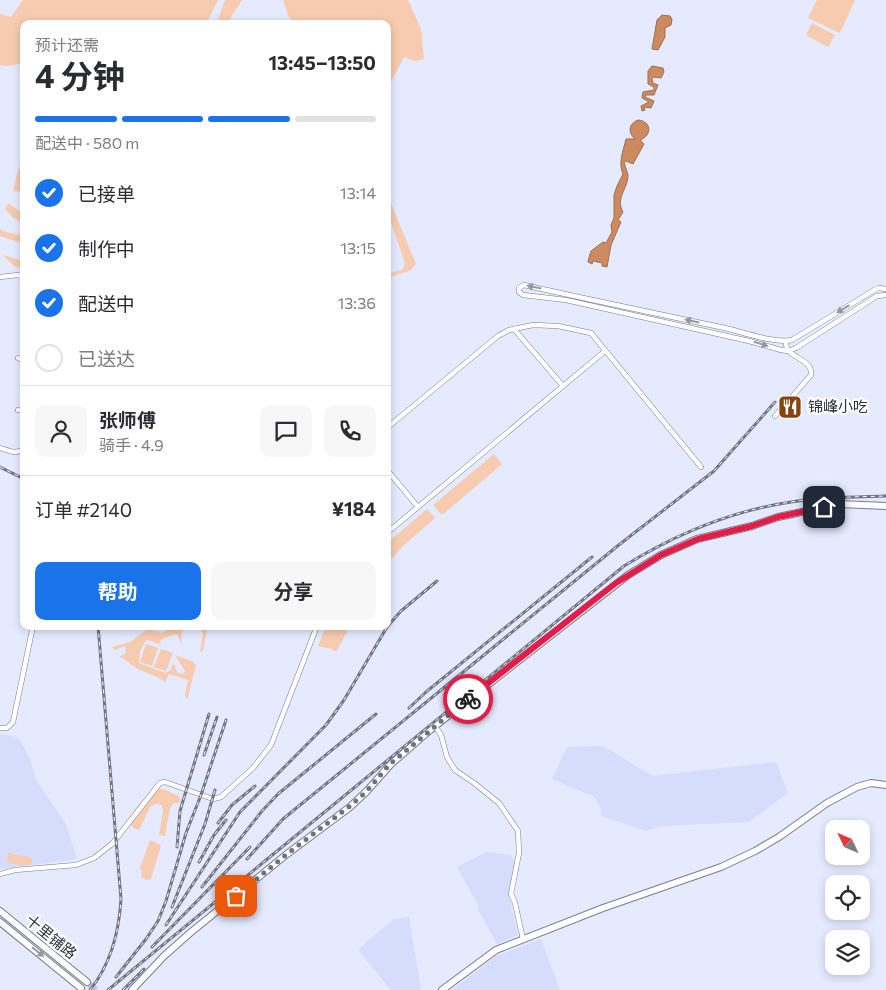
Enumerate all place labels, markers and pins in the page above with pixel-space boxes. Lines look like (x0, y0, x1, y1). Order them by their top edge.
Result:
restaurant icon: 锦峰小吃 (777, 394, 803, 420)
place label: 锦峰小吃 (808, 397, 868, 415)
pin (803, 486, 845, 528)
pin (215, 875, 257, 917)

